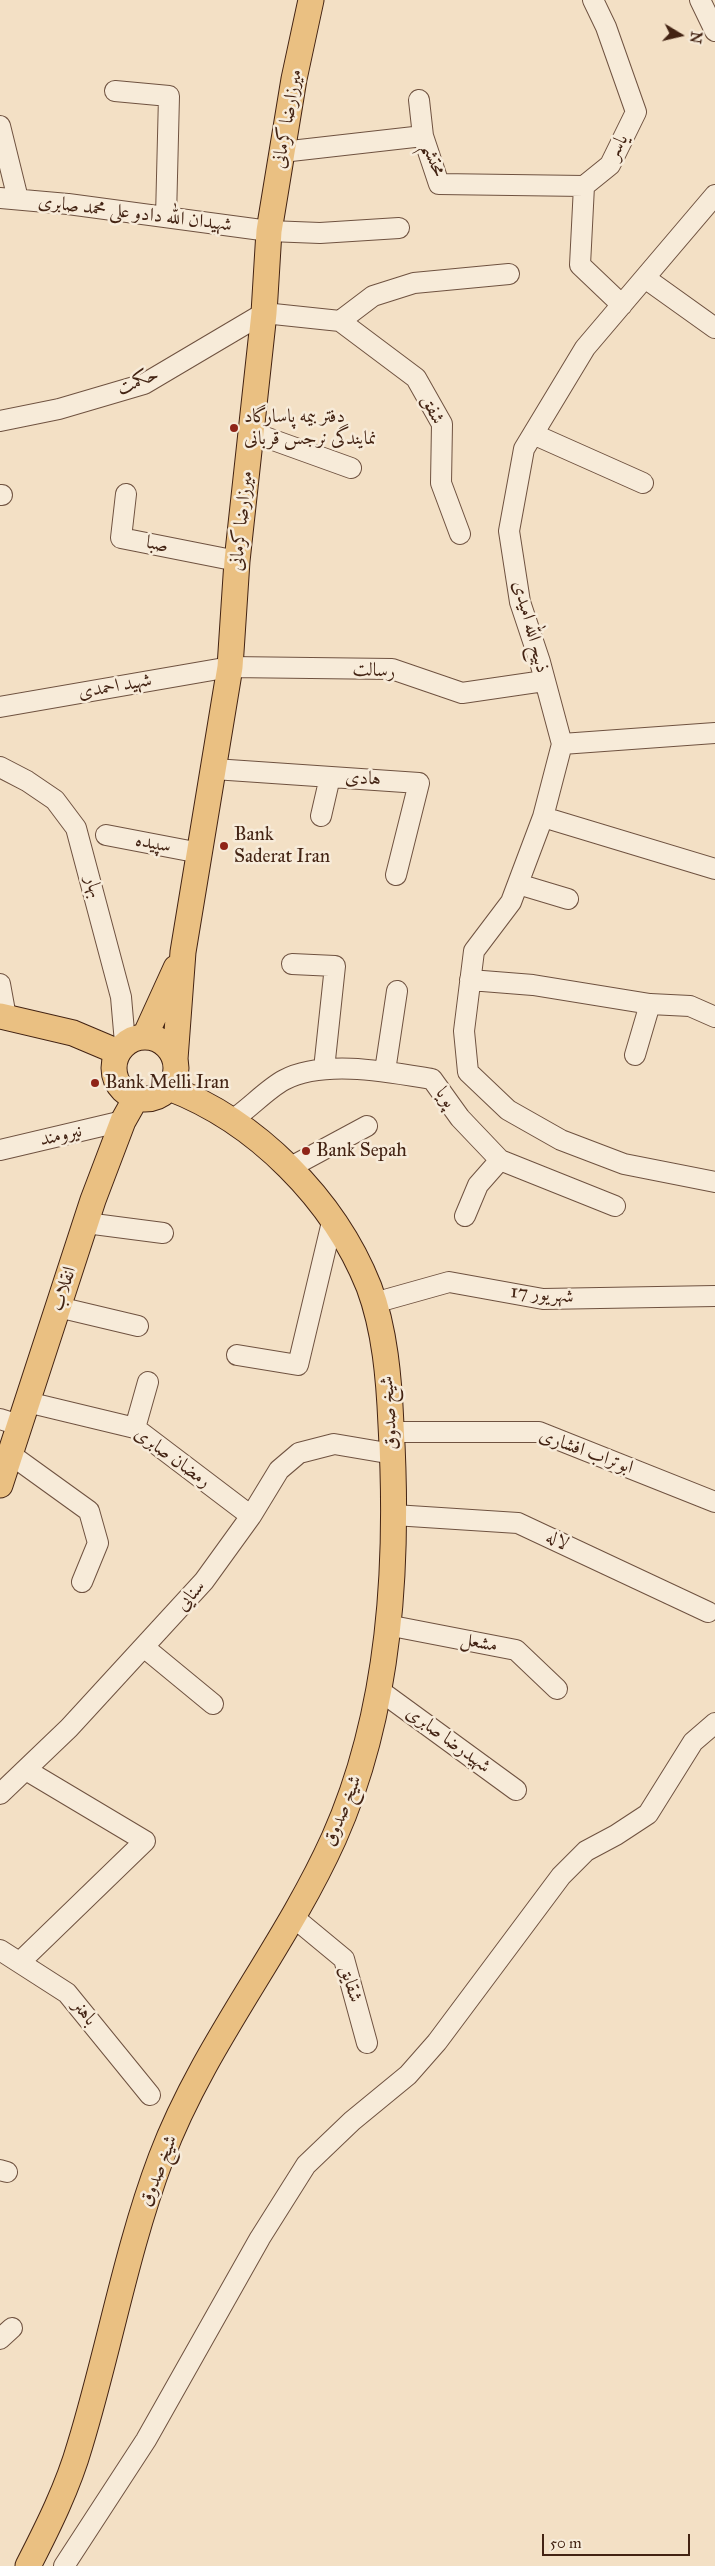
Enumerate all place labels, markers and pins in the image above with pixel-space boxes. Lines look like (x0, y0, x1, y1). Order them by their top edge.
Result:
place label: دفتر بیمه پاسارگاد نمایندگی نرجس قربانی (244, 406, 376, 450)
marker: دفتر بیمه پاسارگاد نمایندگی نرجس قربانی (228, 422, 240, 434)
place label: Bank Saderat Iran (234, 824, 330, 868)
marker: Bank Saderat Iran (218, 840, 230, 852)
place label: Bank Melli Iran (105, 1072, 229, 1094)
marker: Bank Melli Iran (89, 1077, 101, 1089)
place label: Bank Sepah (316, 1140, 407, 1162)
marker: Bank Sepah (300, 1145, 312, 1157)

